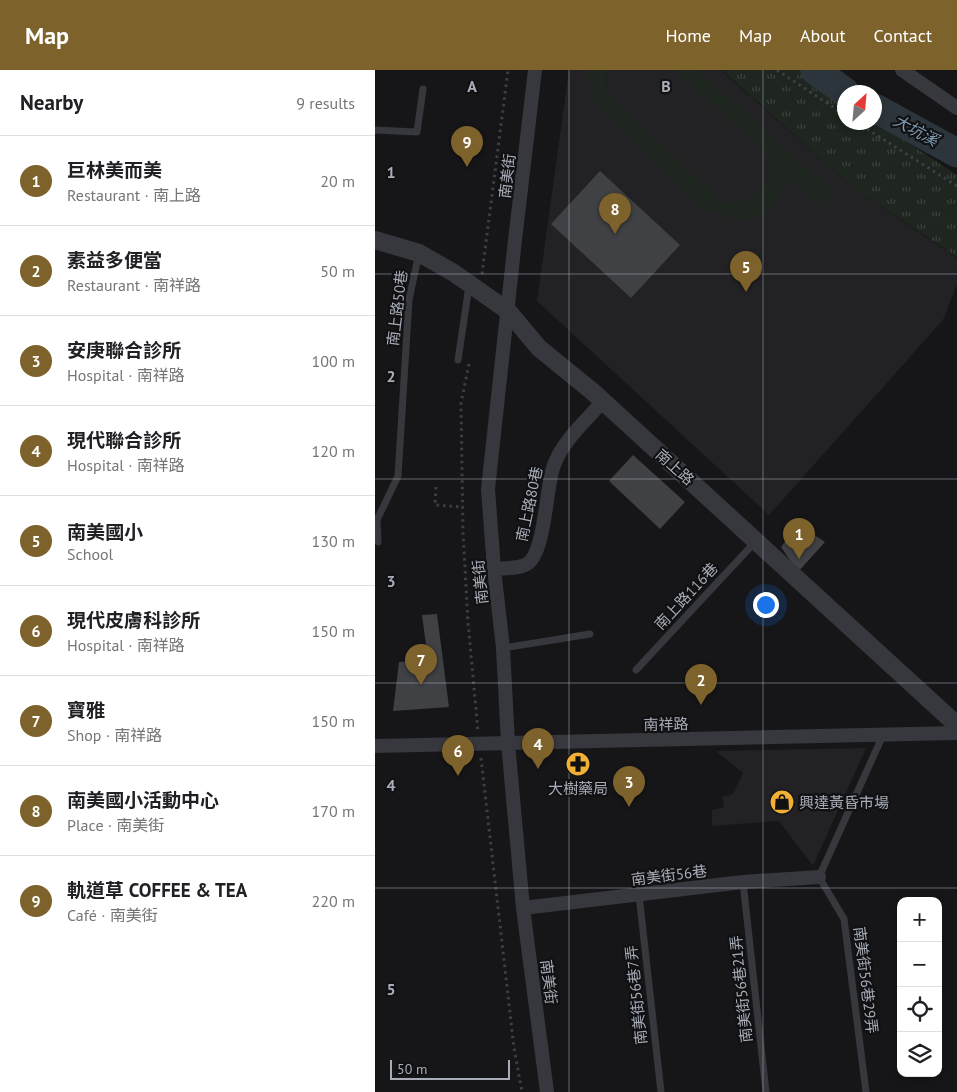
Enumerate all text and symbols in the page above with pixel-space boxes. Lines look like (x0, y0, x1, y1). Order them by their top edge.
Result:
text: Map (25, 20, 69, 51)
text: Home (665, 24, 711, 47)
text: Map (739, 24, 772, 47)
text: About (800, 24, 846, 47)
text: Contact (874, 24, 932, 47)
text: A (467, 76, 477, 96)
text: B (661, 76, 671, 96)
north arrow (837, 85, 882, 130)
text: Nearby (20, 89, 83, 116)
text: 9 results (296, 93, 355, 113)
water label: 大坑溪 (890, 110, 944, 151)
pin: 9 (451, 126, 483, 167)
street label: 南美街 (495, 153, 519, 199)
text: 巨林美而美 (67, 158, 162, 182)
text: 1 (386, 162, 396, 182)
text: 1 (31, 171, 41, 191)
text: 20 m (320, 171, 355, 191)
text: Restaurant · 南上路 (67, 185, 201, 205)
pin: 8 (599, 193, 631, 234)
text: 素益多便當 (67, 248, 162, 272)
pin: 5 (730, 251, 762, 292)
text: 2 (31, 261, 41, 281)
text: 50 m (320, 261, 355, 281)
street label: 南上路50巷 (383, 269, 411, 347)
text: Restaurant · 南祥路 (67, 275, 201, 295)
text: 安庚聯合診所 (67, 338, 181, 362)
text: 3 (31, 351, 41, 371)
text: 100 m (312, 351, 355, 371)
text: Hospital · 南祥路 (67, 365, 185, 385)
text: 2 (386, 366, 396, 386)
text: 現代聯合診所 (67, 428, 181, 452)
text: 4 (31, 441, 41, 461)
text: 120 m (312, 441, 355, 461)
street label: 南上路 (652, 445, 698, 489)
text: Hospital · 南祥路 (67, 455, 185, 475)
street label: 南上路80巷 (512, 465, 546, 543)
pin: 1 (783, 518, 815, 559)
text: 南美國小 (67, 520, 143, 544)
text: 5 (31, 531, 41, 551)
text: 130 m (312, 531, 355, 551)
text: School (67, 544, 113, 564)
street label: 南美街 (468, 559, 492, 605)
street label: 南上路116巷 (650, 559, 722, 633)
text: 3 (386, 571, 396, 591)
your location (753, 592, 779, 618)
text: 現代皮膚科診所 (67, 608, 200, 632)
text: 6 (31, 621, 41, 641)
text: 150 m (312, 621, 355, 641)
text: Hospital · 南祥路 (67, 635, 185, 655)
pin: 7 (405, 644, 437, 685)
pin: 2 (685, 664, 717, 705)
text: 寶雅 (67, 698, 105, 722)
text: 7 (31, 711, 41, 731)
text: 150 m (312, 711, 355, 731)
street label: 南祥路 (643, 714, 689, 734)
text: Shop · 南祥路 (67, 725, 162, 745)
pin: 4 (522, 728, 554, 769)
pin: 6 (442, 735, 474, 776)
pharmacy icon: 大樹藥局 (565, 751, 591, 777)
pin: 3 (613, 766, 645, 807)
text: 4 (386, 775, 396, 795)
place label: 大樹藥局 (548, 779, 608, 798)
text: 南美國小活動中心 (67, 788, 219, 812)
shop icon: 興達黃昏市場 (769, 789, 795, 815)
place label: 興達黃昏市場 (799, 793, 889, 812)
text: 8 (31, 801, 41, 821)
text: 170 m (312, 801, 355, 821)
text: Place · 南美街 (67, 815, 164, 835)
street label: 南美街56巷 (630, 861, 708, 889)
text: 軌道草 COFFEE & TEA (67, 878, 247, 902)
text: 9 (31, 891, 41, 911)
text: 220 m (312, 891, 355, 911)
map controls (897, 897, 942, 1077)
button: + (897, 897, 942, 942)
text: Café · 南美街 (67, 905, 158, 925)
street label: 南美街56巷29弄 (850, 925, 882, 1035)
street label: 南美街56巷21弄 (726, 934, 756, 1044)
button: − (897, 942, 942, 987)
street label: 南美街56巷7弄 (621, 945, 651, 1045)
street label: 南美街 (537, 959, 561, 1005)
text: 5 (386, 979, 396, 999)
button: locate (897, 987, 942, 1032)
button: layers (897, 1032, 942, 1077)
scale bar (390, 1057, 510, 1080)
text: 50 m (397, 1060, 427, 1078)

